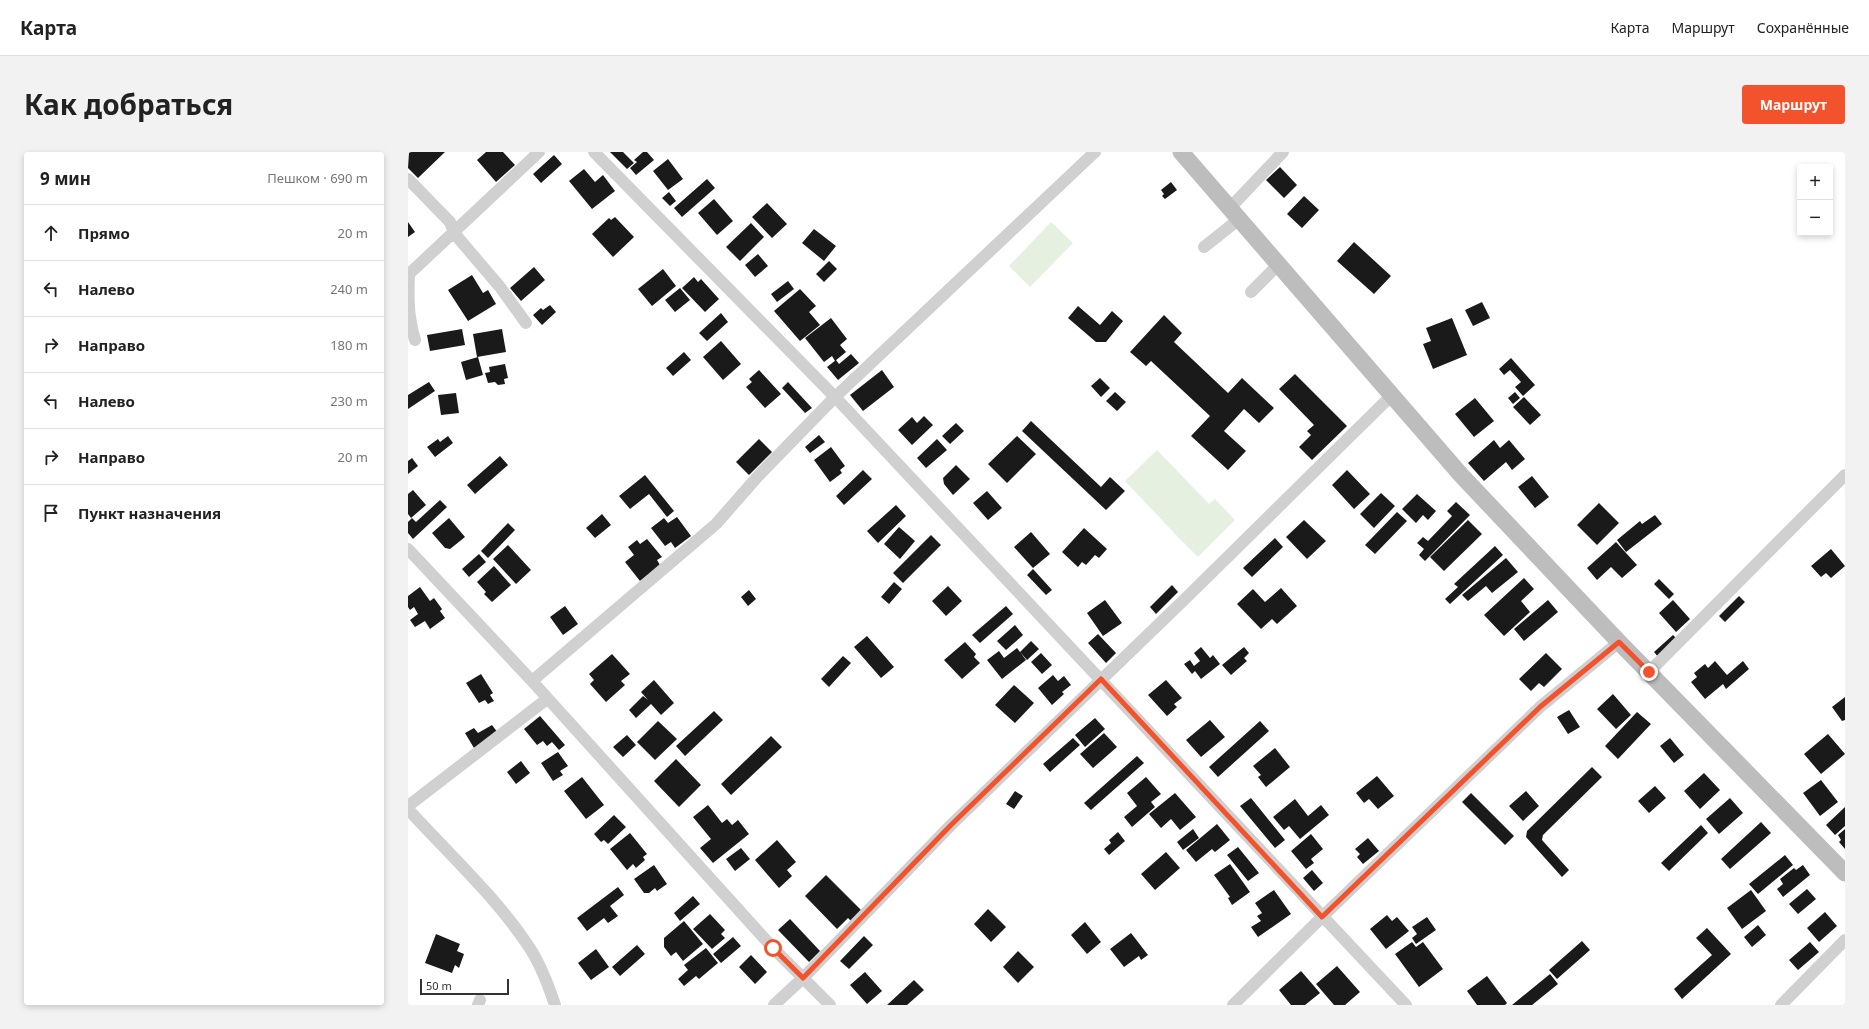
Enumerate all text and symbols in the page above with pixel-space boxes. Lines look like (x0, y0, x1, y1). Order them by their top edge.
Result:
text: Карта (20, 15, 77, 41)
text: Карта (1610, 18, 1649, 37)
text: Маршрут (1671, 18, 1735, 37)
text: Сохранённые (1757, 18, 1849, 37)
text: Как добраться (24, 85, 233, 123)
button: Маршрут (1742, 85, 1845, 124)
map controls (1797, 164, 1833, 236)
button: + (1797, 164, 1833, 200)
text: 9 мин (40, 167, 91, 190)
text: Пешком · 690 m (267, 169, 368, 187)
button: − (1797, 200, 1833, 236)
icon: ahead (40, 222, 62, 244)
text: Прямо (78, 223, 130, 243)
text: 20 m (338, 224, 368, 242)
icon: left (40, 278, 62, 300)
text: Налево (78, 279, 135, 299)
text: 240 m (330, 280, 368, 298)
icon: right (40, 334, 62, 356)
text: Направо (78, 335, 145, 355)
text: 180 m (330, 336, 368, 354)
icon: left (40, 390, 62, 412)
text: Налево (78, 391, 135, 411)
text: 230 m (330, 392, 368, 410)
icon: right (40, 446, 62, 468)
text: Направо (78, 447, 145, 467)
text: 20 m (338, 448, 368, 466)
icon: arrive (40, 502, 62, 524)
text: Пункт назначения (78, 503, 221, 523)
route end (1640, 663, 1658, 681)
route start (764, 939, 782, 957)
scale bar (420, 977, 509, 996)
text: 50 m (426, 978, 452, 993)

